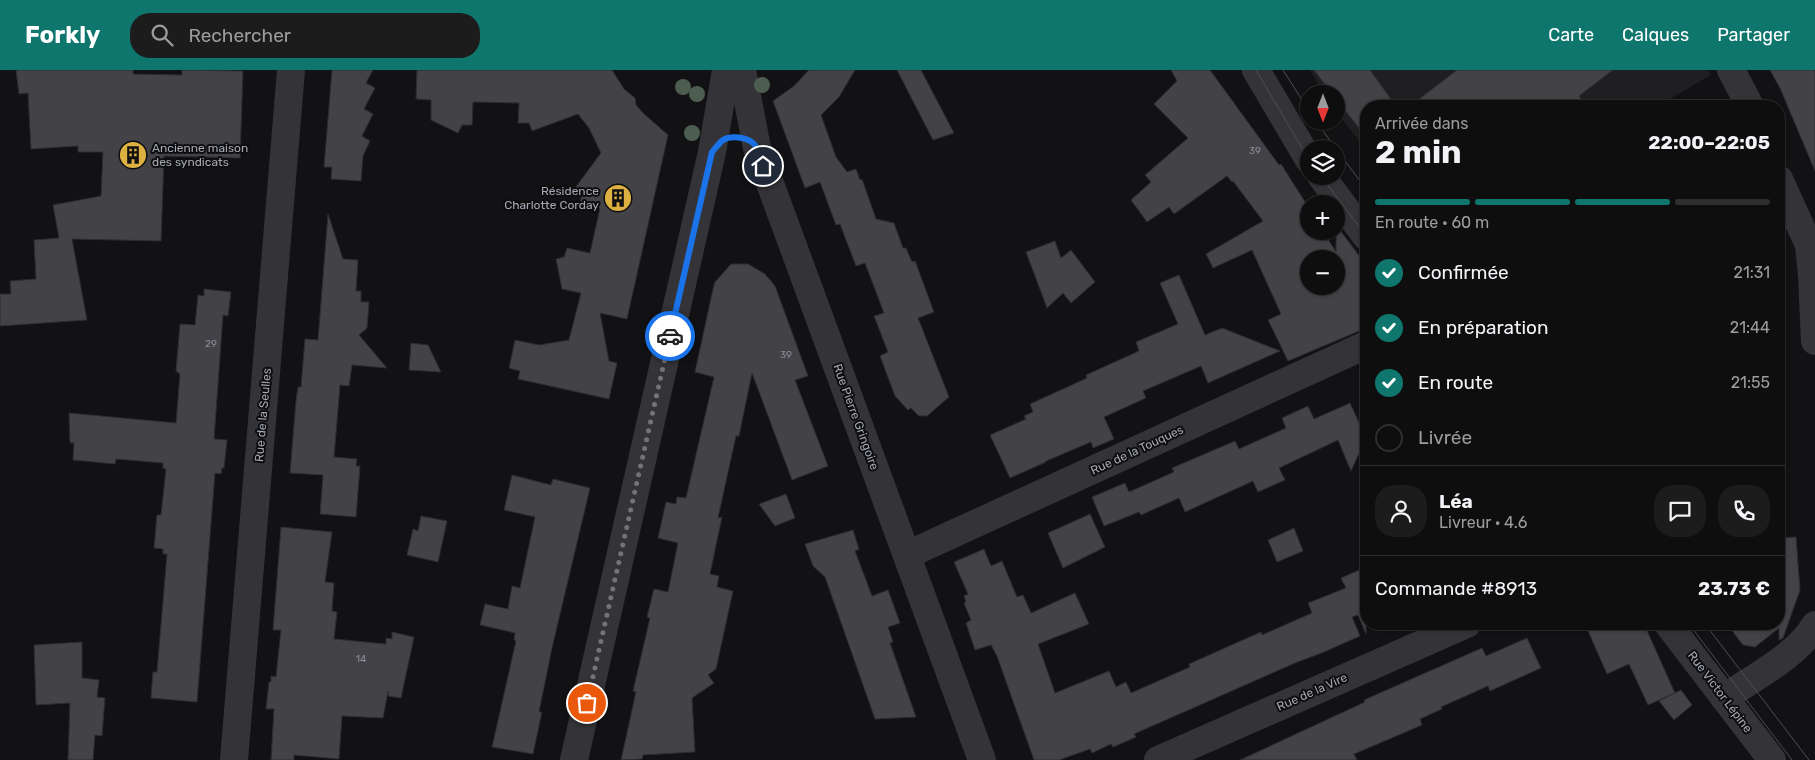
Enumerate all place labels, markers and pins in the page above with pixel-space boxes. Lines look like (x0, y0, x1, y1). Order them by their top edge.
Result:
building icon: Ancienne maison des syndicats (118, 140, 148, 170)
place label: Ancienne maison des syndicats (152, 141, 248, 169)
pin (742, 145, 784, 187)
building icon: Résidence Charlotte Corday (603, 183, 633, 213)
place label: Résidence Charlotte Corday (504, 184, 599, 212)
pin (566, 682, 608, 724)

